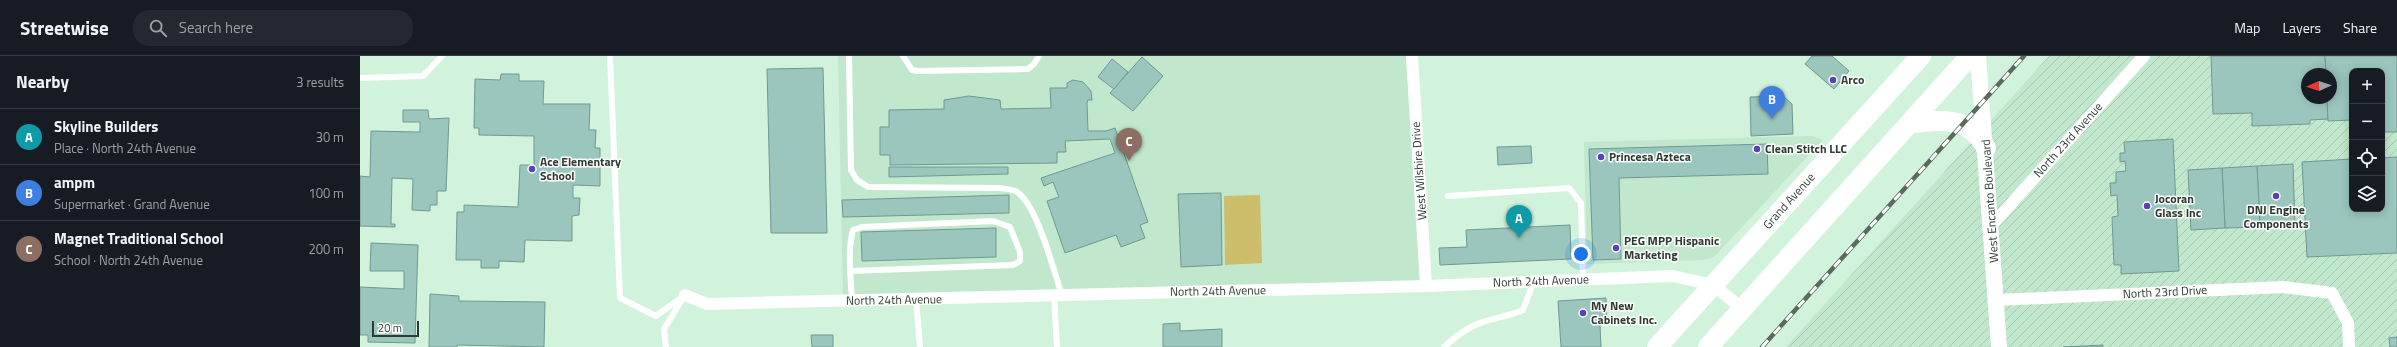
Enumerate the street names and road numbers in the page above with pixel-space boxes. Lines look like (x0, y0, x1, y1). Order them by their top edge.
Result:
street label: North 23rd Avenue (2029, 98, 2107, 182)
street label: West Wilshire Drive (1406, 121, 1431, 221)
street label: West Encanto Boulevard (1976, 139, 2003, 263)
street label: Grand Avenue (1758, 168, 1819, 233)
street label: North 24th Avenue (1493, 269, 1589, 292)
street label: North 24th Avenue (1170, 280, 1266, 301)
street label: North 23rd Drive (2122, 280, 2208, 303)
street label: North 24th Avenue (846, 289, 942, 310)

